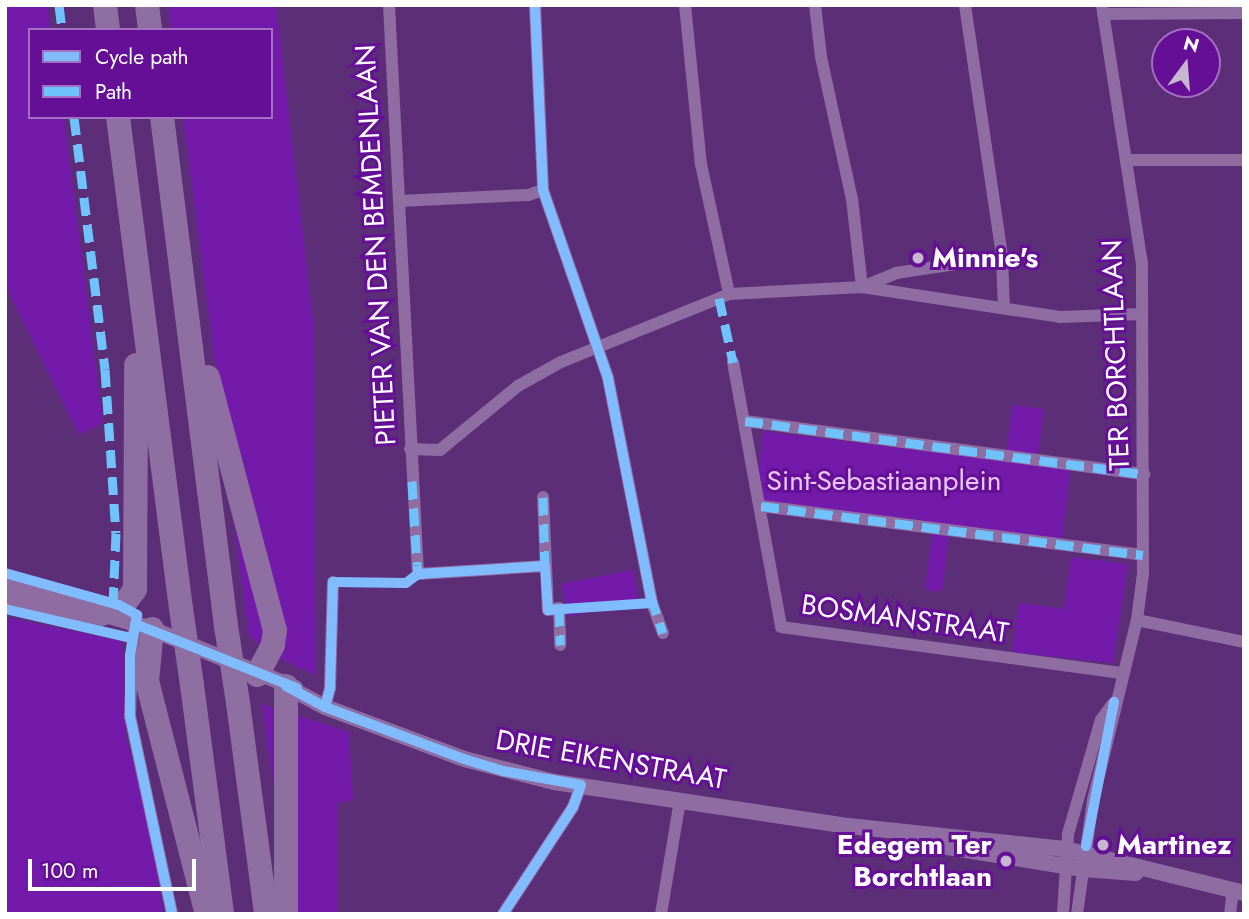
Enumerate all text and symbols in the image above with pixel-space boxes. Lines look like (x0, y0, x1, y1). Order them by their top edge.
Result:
legend (28, 28, 273, 119)
north arrow (1151, 28, 1221, 98)
text: N (1180, 29, 1202, 59)
text: Cycle path (95, 42, 188, 72)
street label: PIETER VAN DEN BEMDENLAAN (349, 44, 403, 446)
text: Path (95, 77, 132, 107)
street label: TER BORCHTLAAN (1095, 239, 1137, 471)
place label: Minnie's (932, 241, 1038, 275)
marker: Minnie's (910, 250, 926, 266)
park label: Sint-Sebastiaanplein (767, 464, 1001, 498)
street label: BOSMANSTRAAT (799, 588, 1011, 650)
street label: DRIE EIKENSTRAAT (493, 723, 729, 797)
place label: Edegem Ter Borchtlaan (837, 828, 992, 894)
place label: Martinez (1117, 828, 1232, 862)
marker: Martinez (1095, 837, 1111, 853)
scale bar (32, 846, 200, 890)
marker: Edegem Ter Borchtlaan (998, 853, 1014, 869)
text: 100 m (41, 856, 98, 886)

